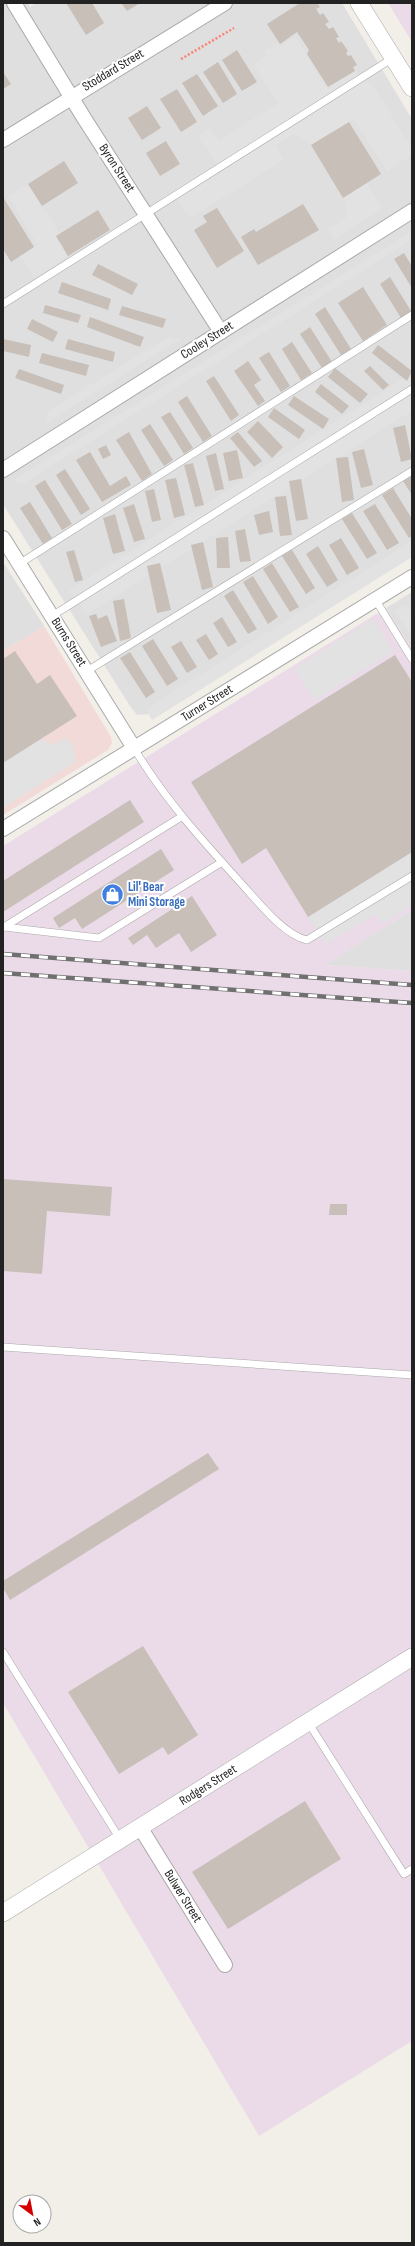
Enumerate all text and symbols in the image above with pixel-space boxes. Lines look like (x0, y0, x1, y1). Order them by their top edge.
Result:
street label: Stoddard Street (79, 45, 147, 95)
street label: Byron Street (95, 141, 139, 195)
street label: Cooley Street (178, 318, 236, 362)
street label: Burns Street (48, 615, 90, 669)
street label: Turner Street (178, 681, 236, 725)
place label: Lil' Bear Mini Storage (128, 879, 186, 910)
shop icon: Lil' Bear Mini Storage (100, 881, 126, 907)
street label: Rodgers Street (176, 1761, 240, 1809)
street label: Bulwer Street (160, 1867, 206, 1925)
north arrow (12, 2194, 52, 2234)
text: N (31, 2215, 43, 2229)

